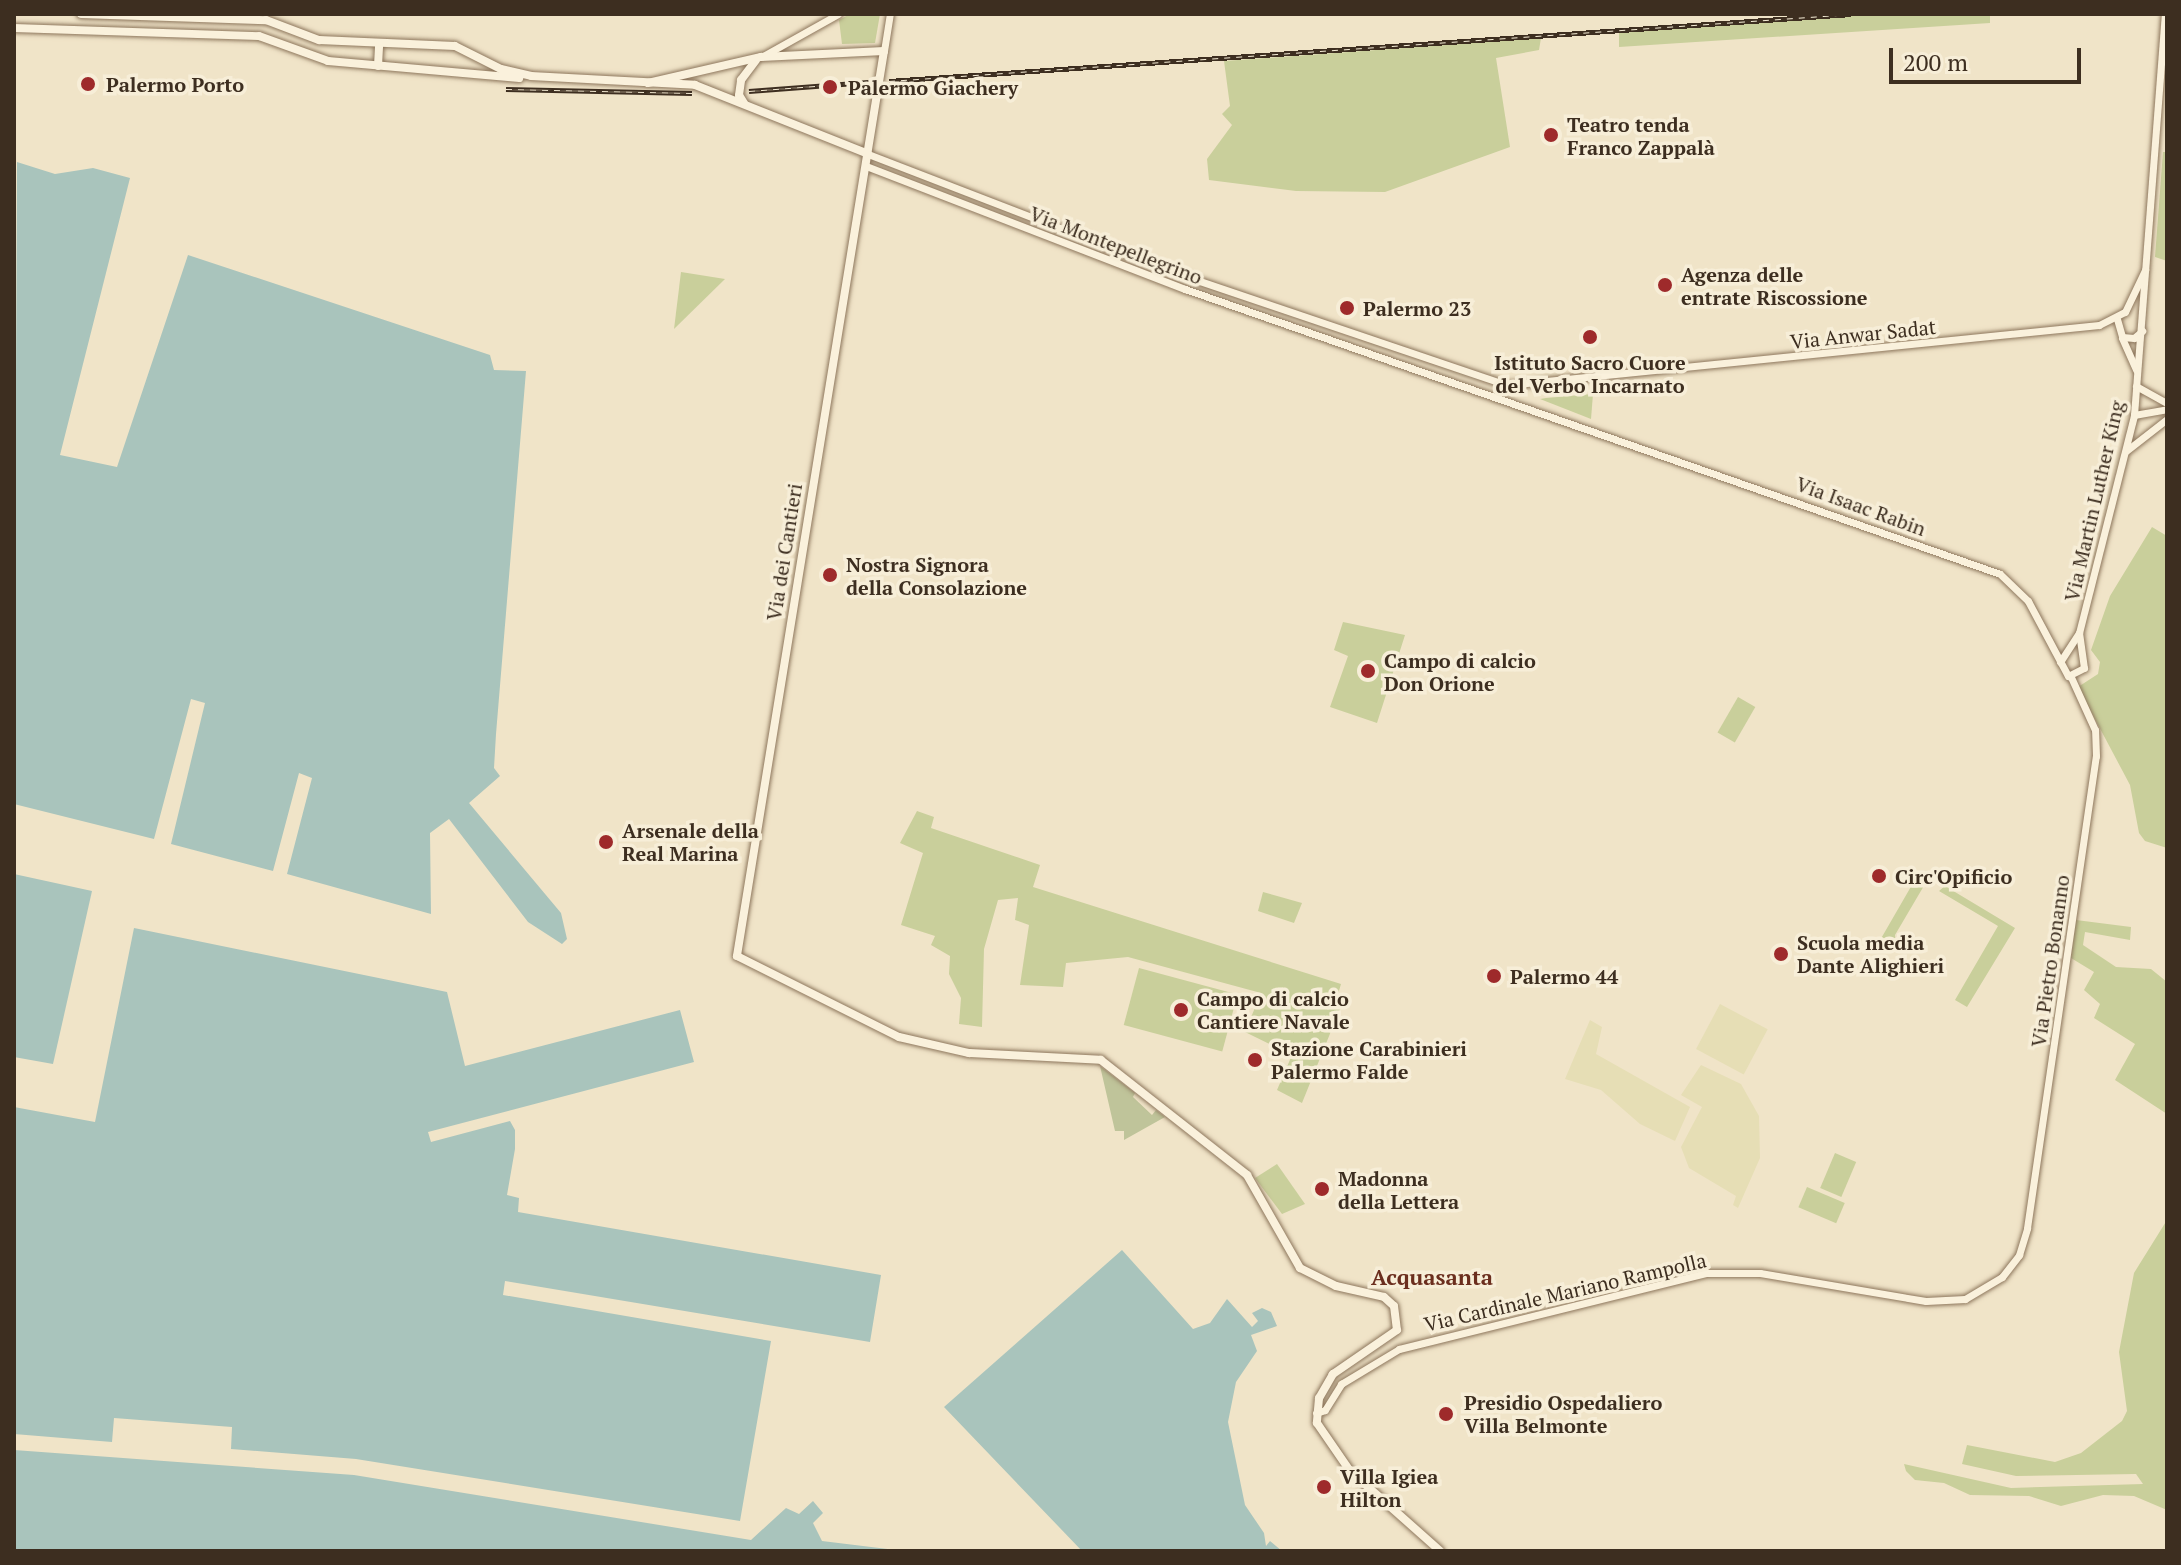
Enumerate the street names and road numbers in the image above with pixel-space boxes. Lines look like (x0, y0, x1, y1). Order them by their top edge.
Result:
street label: Via Montepellegrino (1026, 201, 1206, 289)
street label: Via Anwar Sadat (1789, 314, 1937, 354)
street label: Via Martin Luther King (2059, 398, 2129, 604)
street label: Via Isaac Rabin (1793, 471, 1929, 541)
street label: Via dei Cantieri (761, 482, 807, 622)
street label: Via Pietro Bonanno (2026, 873, 2074, 1049)
street label: Via Cardinale Mariano Rampolla (1421, 1248, 1709, 1336)

